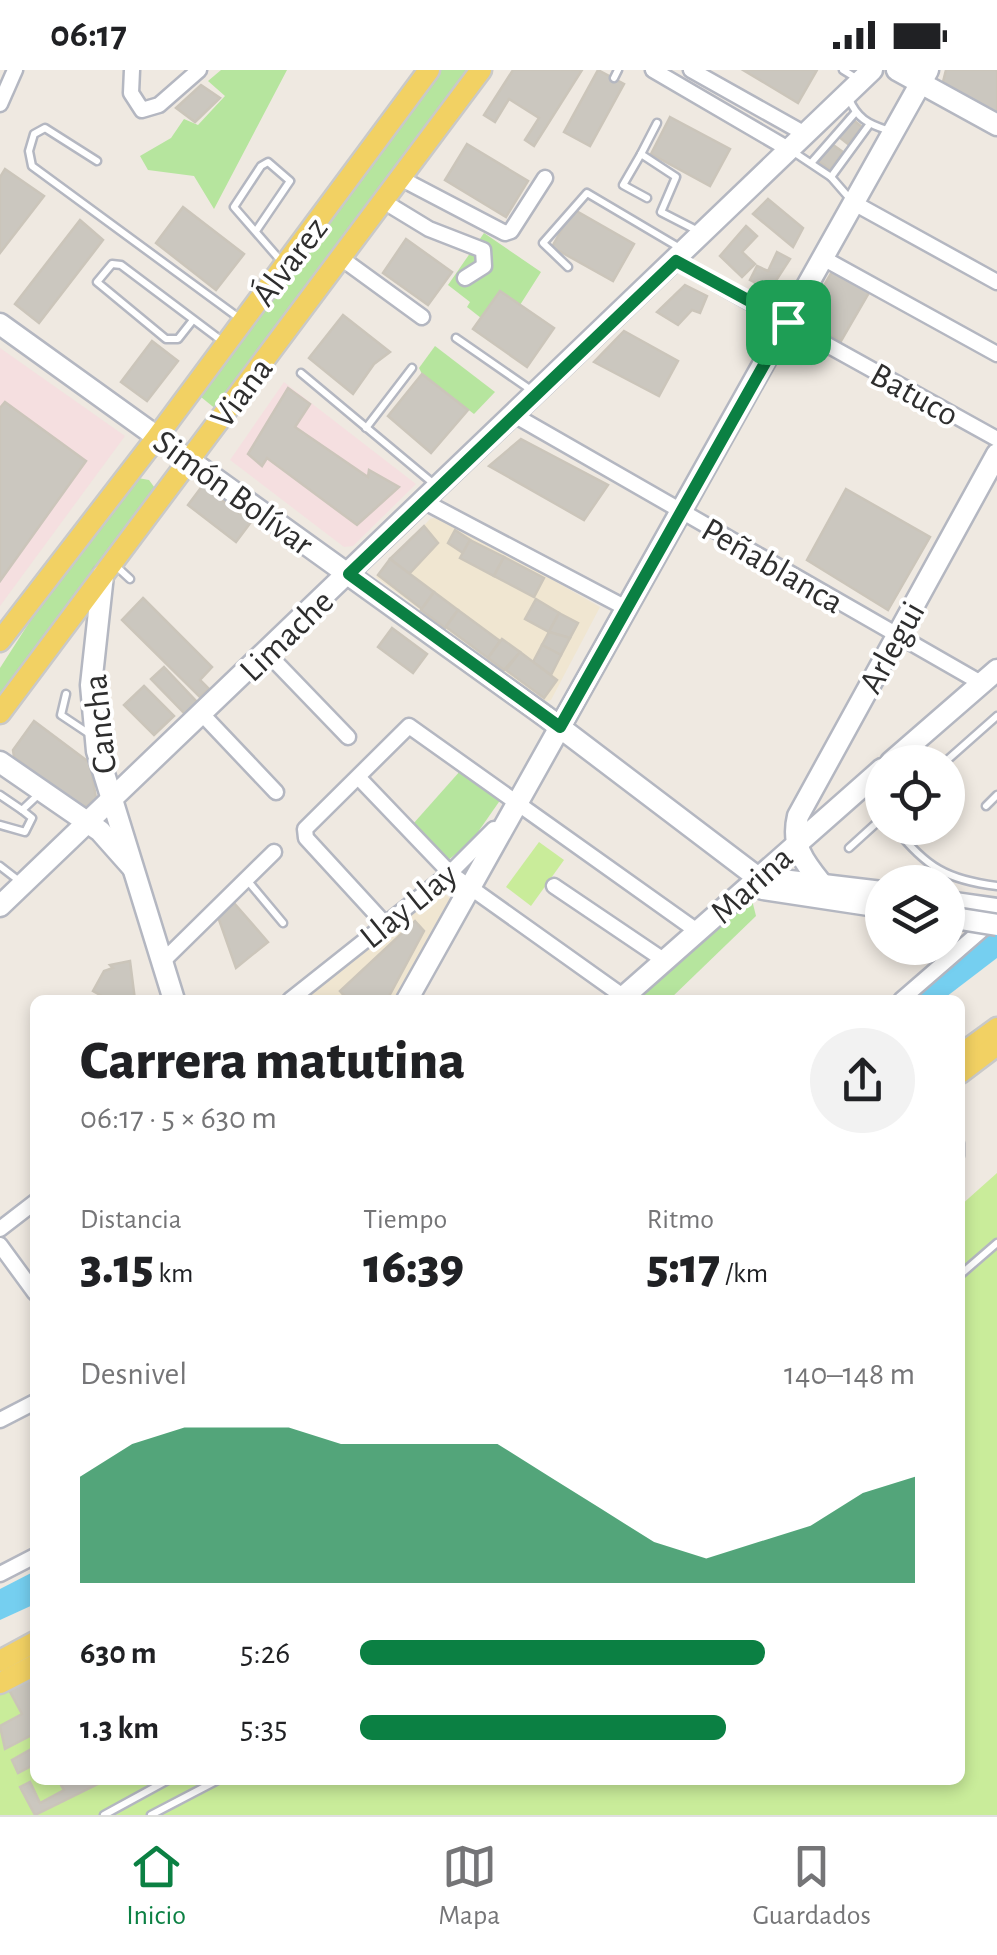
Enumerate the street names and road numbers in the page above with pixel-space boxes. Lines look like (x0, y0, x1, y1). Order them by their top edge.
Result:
street label: Álvarez (244, 210, 334, 313)
street label: Viana (205, 351, 280, 435)
street label: Batuco (864, 357, 964, 434)
street label: Simón Bolívar (147, 424, 320, 563)
street label: Peñablanca (696, 512, 849, 621)
street label: Limache (234, 584, 341, 689)
street label: Arlegui (853, 596, 932, 700)
street label: Cancha (78, 672, 123, 775)
street label: Marina (704, 840, 800, 931)
street label: Llay Llay (354, 857, 464, 955)

